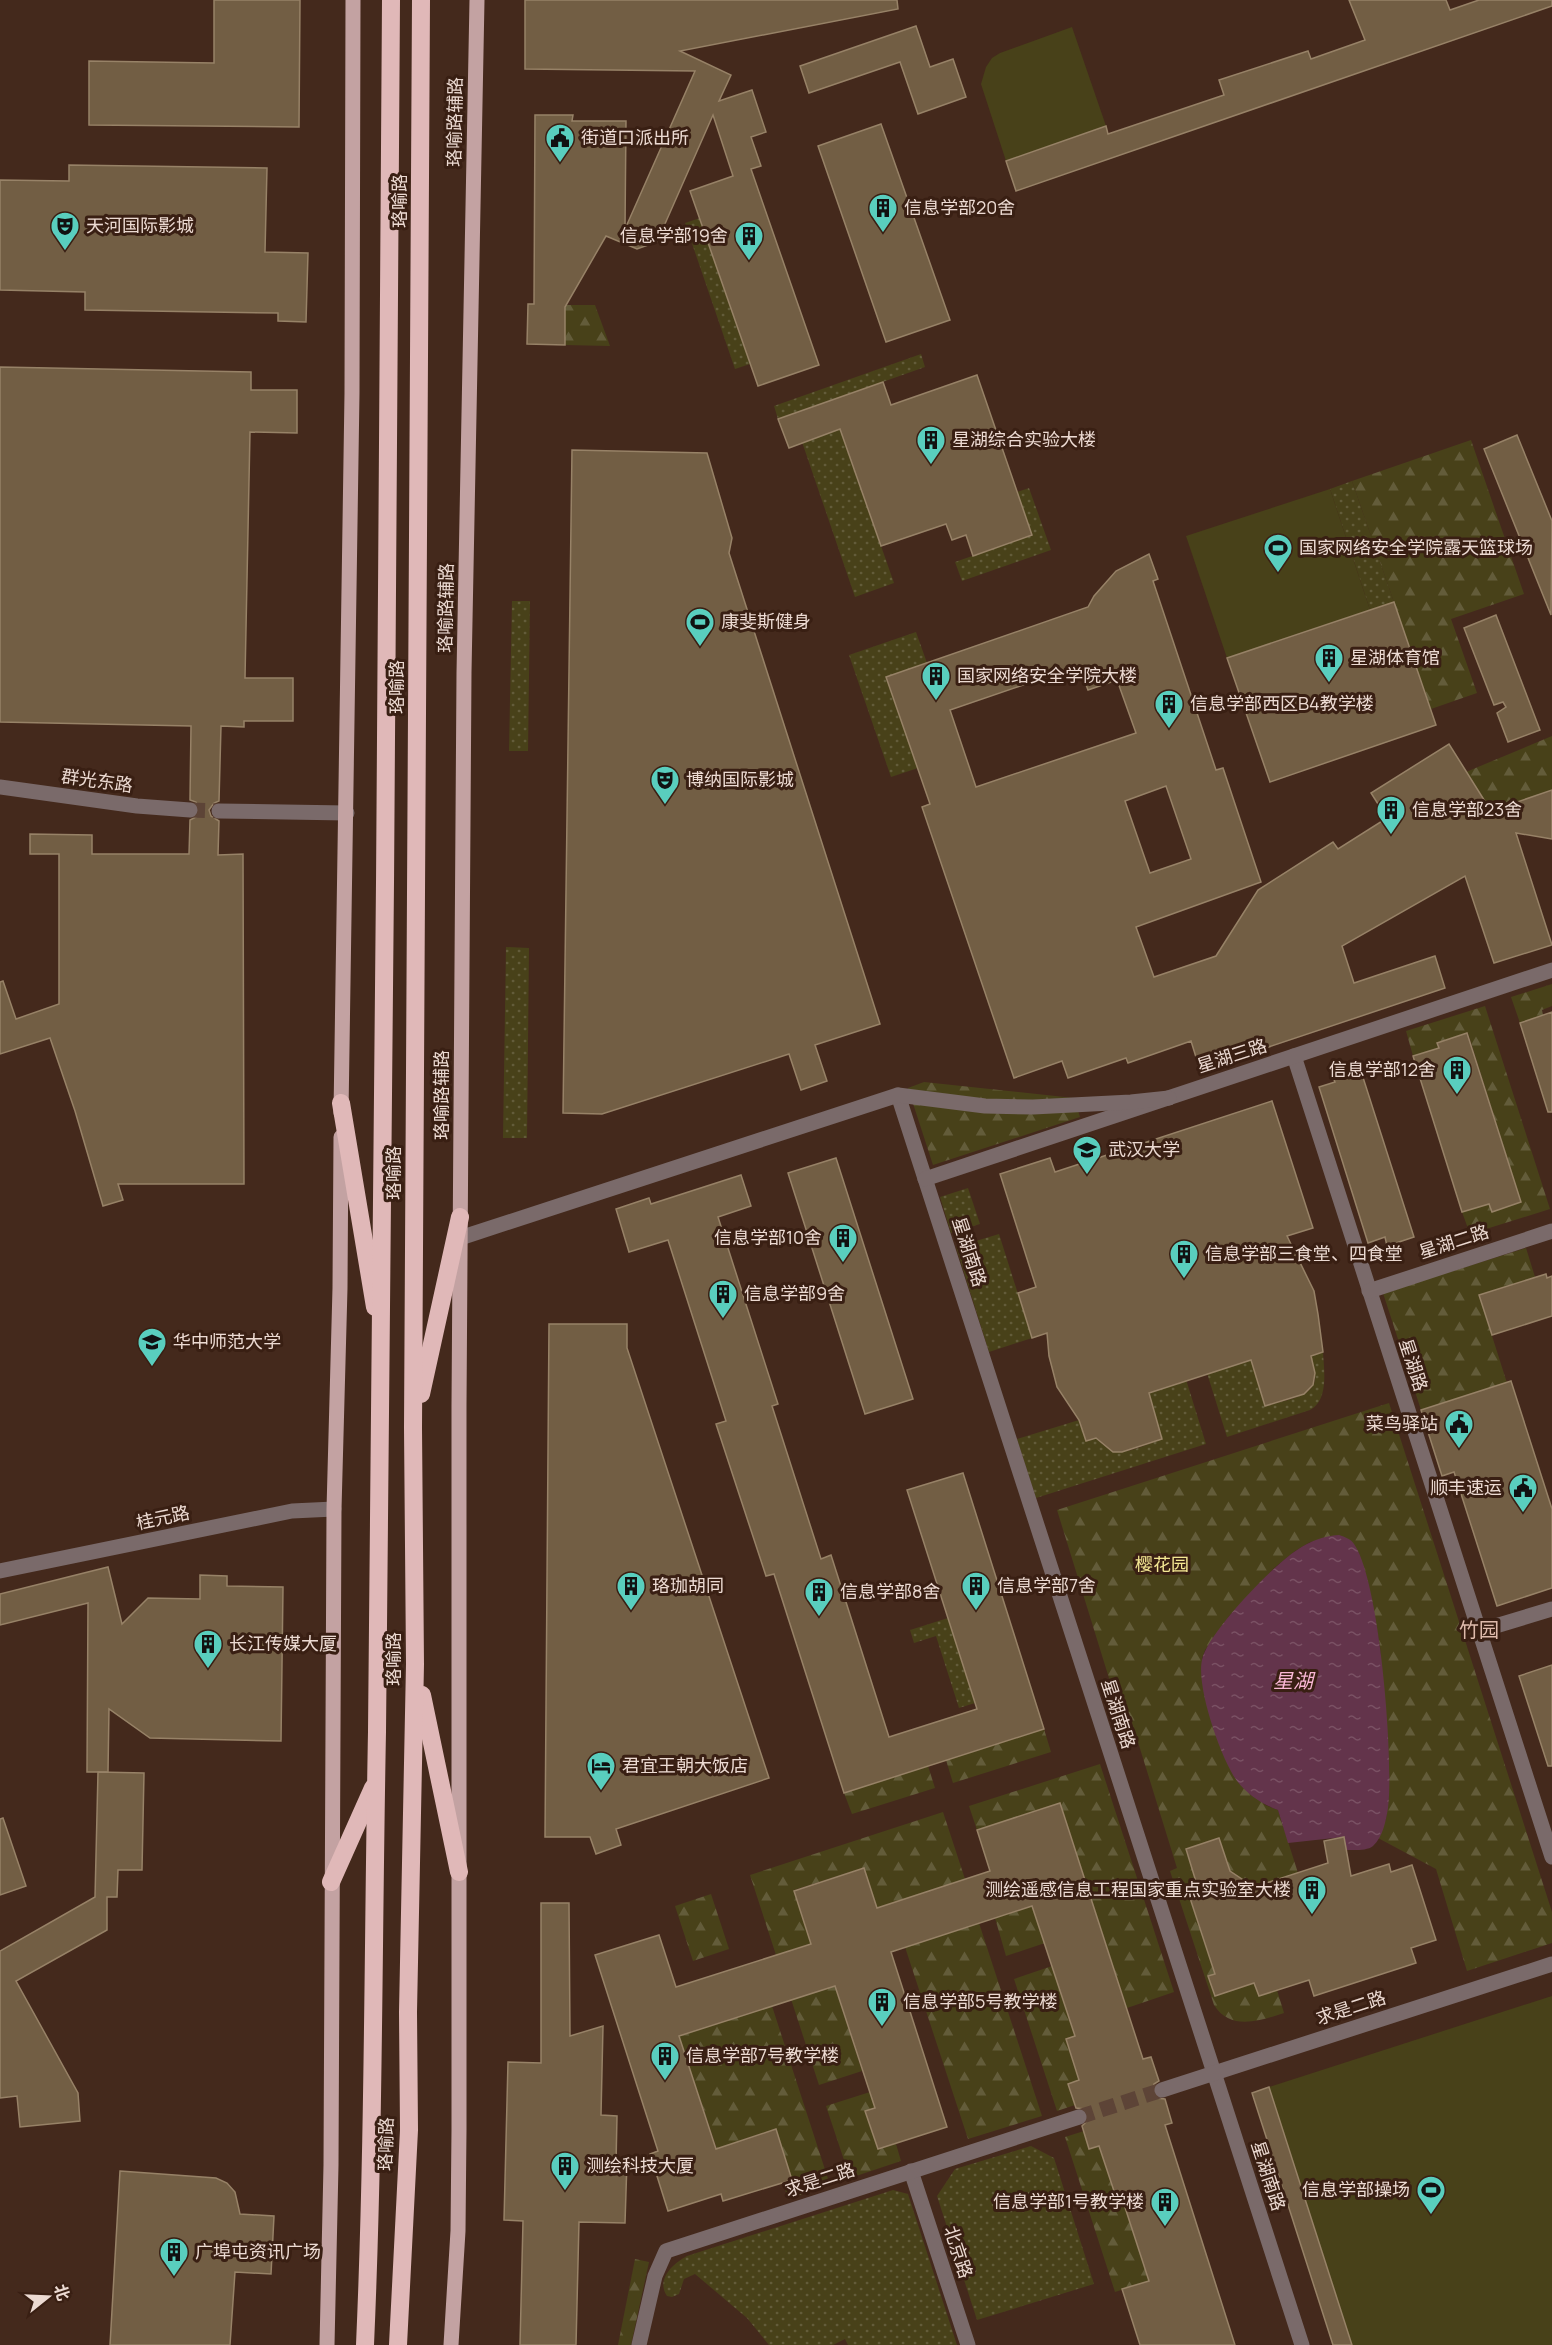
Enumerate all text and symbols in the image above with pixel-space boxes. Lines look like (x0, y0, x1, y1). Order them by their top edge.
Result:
street label: 珞喻路辅路 (441, 77, 467, 167)
public building icon: 街道口派出所 (544, 122, 576, 164)
place label: 街道口派出所 (581, 125, 689, 149)
street label: 珞喻路 (387, 174, 411, 228)
building icon: 信息学部20舍 (867, 192, 899, 234)
place label: 信息学部20舍 (904, 195, 1015, 219)
theatre icon: 天河国际影城 (49, 210, 81, 252)
place label: 天河国际影城 (86, 213, 194, 237)
building icon: 信息学部19舍 (733, 220, 765, 262)
place label: 信息学部19舍 (620, 223, 728, 247)
building icon: 星湖综合实验大楼 (915, 424, 947, 466)
place label: 星湖综合实验大楼 (952, 427, 1096, 451)
sports icon: 国家网络安全学院露天篮球场 (1262, 532, 1294, 574)
place label: 国家网络安全学院露天篮球场 (1299, 535, 1533, 559)
street label: 珞喻路辅路 (432, 563, 458, 653)
sports icon: 康斐斯健身 (684, 606, 716, 648)
place label: 康斐斯健身 (721, 609, 811, 633)
building icon: 星湖体育馆 (1313, 642, 1345, 684)
place label: 星湖体育馆 (1350, 645, 1440, 669)
street label: 珞喻路 (384, 660, 408, 714)
building icon: 国家网络安全学院大楼 (920, 660, 952, 702)
place label: 国家网络安全学院大楼 (957, 663, 1137, 687)
building icon: 信息学部西区B4教学楼 (1153, 688, 1185, 730)
place label: 信息学部西区B4教学楼 (1190, 691, 1374, 715)
street label: 群光东路 (60, 763, 134, 797)
theatre icon: 博纳国际影城 (649, 764, 681, 806)
place label: 博纳国际影城 (686, 767, 794, 791)
building icon: 信息学部23舍 (1375, 794, 1407, 836)
place label: 信息学部23舍 (1412, 797, 1522, 821)
street label: 星湖三路 (1194, 1033, 1270, 1078)
street label: 珞喻路辅路 (429, 1050, 453, 1140)
building icon: 信息学部12舍 (1441, 1054, 1473, 1096)
place label: 信息学部12舍 (1329, 1057, 1436, 1081)
school or university icon: 武汉大学 (1071, 1134, 1103, 1176)
place label: 武汉大学 (1108, 1137, 1180, 1161)
street label: 珞喻路 (381, 1146, 405, 1200)
street label: 星湖南路 (947, 1214, 992, 1290)
street label: 星湖二路 (1416, 1219, 1492, 1264)
building icon: 信息学部10舍 (827, 1222, 859, 1264)
place label: 信息学部10舍 (714, 1225, 822, 1249)
building icon: 信息学部三食堂、四食堂 (1168, 1238, 1200, 1280)
place label: 信息学部三食堂、四食堂 (1205, 1241, 1403, 1265)
building icon: 信息学部9舍 (707, 1278, 739, 1320)
place label: 信息学部9舍 (744, 1281, 845, 1305)
school or university icon: 华中师范大学 (136, 1326, 168, 1368)
place label: 华中师范大学 (173, 1329, 281, 1353)
street label: 星湖路 (1394, 1335, 1434, 1394)
public building icon: 菜鸟驿站 (1443, 1408, 1475, 1450)
place label: 菜鸟驿站 (1366, 1411, 1438, 1435)
public building icon: 顺丰速运 (1507, 1472, 1539, 1514)
place label: 顺丰速运 (1430, 1475, 1502, 1499)
street label: 桂元路 (134, 1500, 192, 1534)
park label: 樱花园 (1135, 1552, 1189, 1576)
building icon: 珞珈胡同 (615, 1570, 647, 1612)
building icon: 信息学部7舍 (960, 1570, 992, 1612)
place label: 珞珈胡同 (652, 1573, 724, 1597)
place label: 信息学部7舍 (997, 1573, 1096, 1597)
building icon: 信息学部8舍 (803, 1576, 835, 1618)
place label: 信息学部8舍 (840, 1579, 940, 1603)
district label: 竹园 (1459, 1616, 1499, 1643)
building icon: 长江传媒大厦 (192, 1628, 224, 1670)
place label: 长江传媒大厦 (229, 1631, 337, 1655)
street label: 珞喻路 (381, 1632, 405, 1686)
water label: 星湖 (1273, 1667, 1316, 1694)
street label: 星湖南路 (1096, 1676, 1141, 1752)
hotel icon: 君宜王朝大饭店 (585, 1750, 617, 1792)
place label: 君宜王朝大饭店 (622, 1753, 748, 1777)
building icon: 测绘遥感信息工程国家重点实验室大楼 (1296, 1874, 1328, 1916)
place label: 测绘遥感信息工程国家重点实验室大楼 (985, 1877, 1291, 1901)
street label: 求是二路 (1313, 1985, 1389, 2030)
building icon: 信息学部5号教学楼 (866, 1986, 898, 2028)
place label: 信息学部5号教学楼 (903, 1989, 1057, 2013)
building icon: 信息学部7号教学楼 (649, 2040, 681, 2082)
place label: 信息学部7号教学楼 (686, 2043, 839, 2067)
street label: 珞喻路 (372, 2117, 398, 2171)
street label: 星湖南路 (1246, 2138, 1291, 2214)
building icon: 测绘科技大厦 (549, 2150, 581, 2192)
place label: 测绘科技大厦 (586, 2153, 694, 2177)
street label: 求是二路 (782, 2157, 858, 2202)
sports icon: 信息学部操场 (1415, 2174, 1447, 2216)
place label: 信息学部操场 (1302, 2177, 1410, 2201)
building icon: 信息学部1号教学楼 (1149, 2186, 1181, 2228)
place label: 信息学部1号教学楼 (993, 2189, 1144, 2213)
street label: 北京路 (939, 2222, 979, 2281)
building icon: 广埠屯资讯广场 (158, 2236, 190, 2278)
place label: 广埠屯资讯广场 (195, 2239, 321, 2263)
north arrow (18, 2267, 78, 2327)
text: 北 (49, 2281, 75, 2303)

